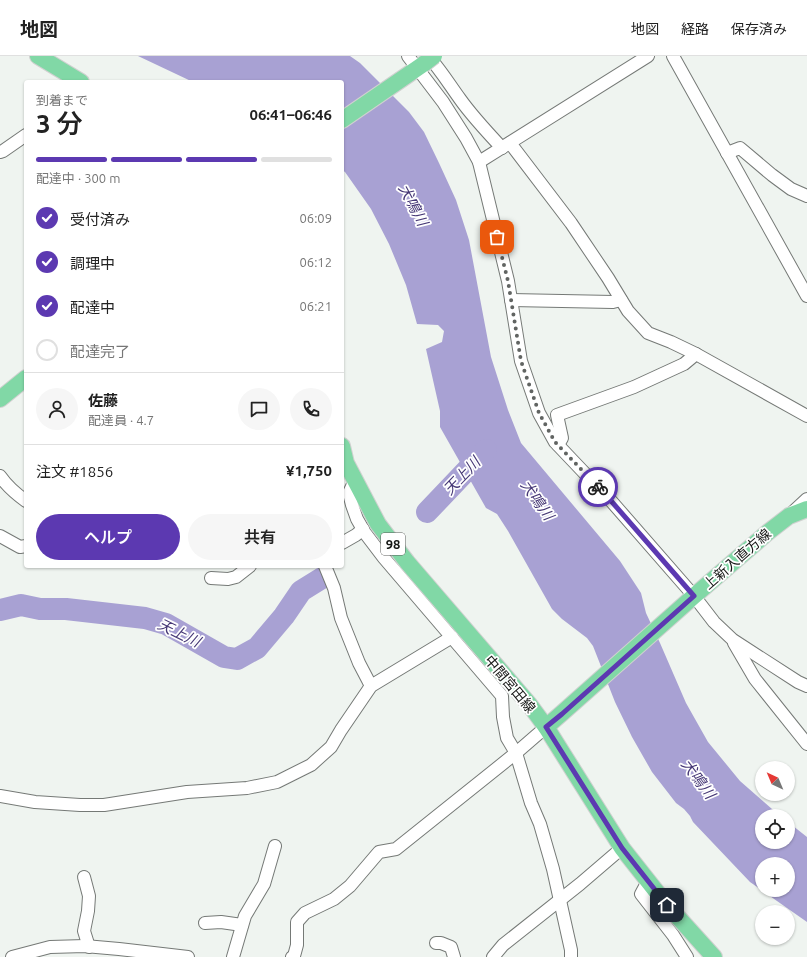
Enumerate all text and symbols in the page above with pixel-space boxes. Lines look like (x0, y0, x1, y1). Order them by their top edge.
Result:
text: 地図 (20, 18, 58, 40)
text: 地図 (631, 21, 659, 37)
text: 経路 (681, 21, 709, 37)
text: 保存済み (731, 21, 787, 37)
text: 到着まで (36, 93, 88, 107)
text: 06:41–06:46 (249, 106, 332, 123)
text: 3 分 (36, 109, 83, 138)
text: 配達中 · 300 m (36, 171, 120, 185)
water label: 犬鳴川 (395, 181, 432, 230)
icon: check (36, 207, 58, 229)
text: 受付済み (70, 211, 130, 228)
text: 06:09 (299, 211, 332, 225)
pin (480, 220, 514, 254)
icon: bag (486, 226, 508, 248)
icon: check (36, 251, 58, 273)
text: 調理中 (70, 255, 115, 272)
text: 06:12 (299, 255, 332, 269)
icon: check (36, 295, 58, 317)
text: 配達中 (70, 299, 115, 316)
text: 06:21 (299, 299, 332, 313)
text: 配達完了 (70, 343, 130, 360)
button: person (36, 388, 78, 430)
button: chat (238, 388, 280, 430)
button: phone (290, 388, 332, 430)
text: 佐藤 (88, 392, 118, 409)
text: 配達員 · 4.7 (88, 413, 154, 427)
water label: 天上川 (440, 452, 485, 498)
text: ¥1,750 (286, 462, 332, 479)
text: 注文 #1856 (36, 463, 113, 480)
courier (578, 467, 618, 507)
water label: 犬鳴川 (518, 476, 558, 525)
icon: bike (587, 476, 609, 498)
button: ヘルプ (36, 514, 180, 560)
button: 共有 (188, 514, 332, 560)
street label: 上新入直方線 (700, 525, 774, 593)
road number: 98 (381, 533, 405, 555)
water label: 天上川 (155, 615, 205, 651)
street label: 中間宮田線 (481, 652, 539, 716)
water label: 犬鳴川 (678, 756, 720, 803)
north arrow (755, 761, 795, 801)
map controls (755, 761, 795, 945)
button: locate (755, 809, 795, 849)
button: + (755, 857, 795, 897)
pin (650, 888, 684, 922)
icon: home (656, 894, 678, 916)
button: − (755, 905, 795, 945)

